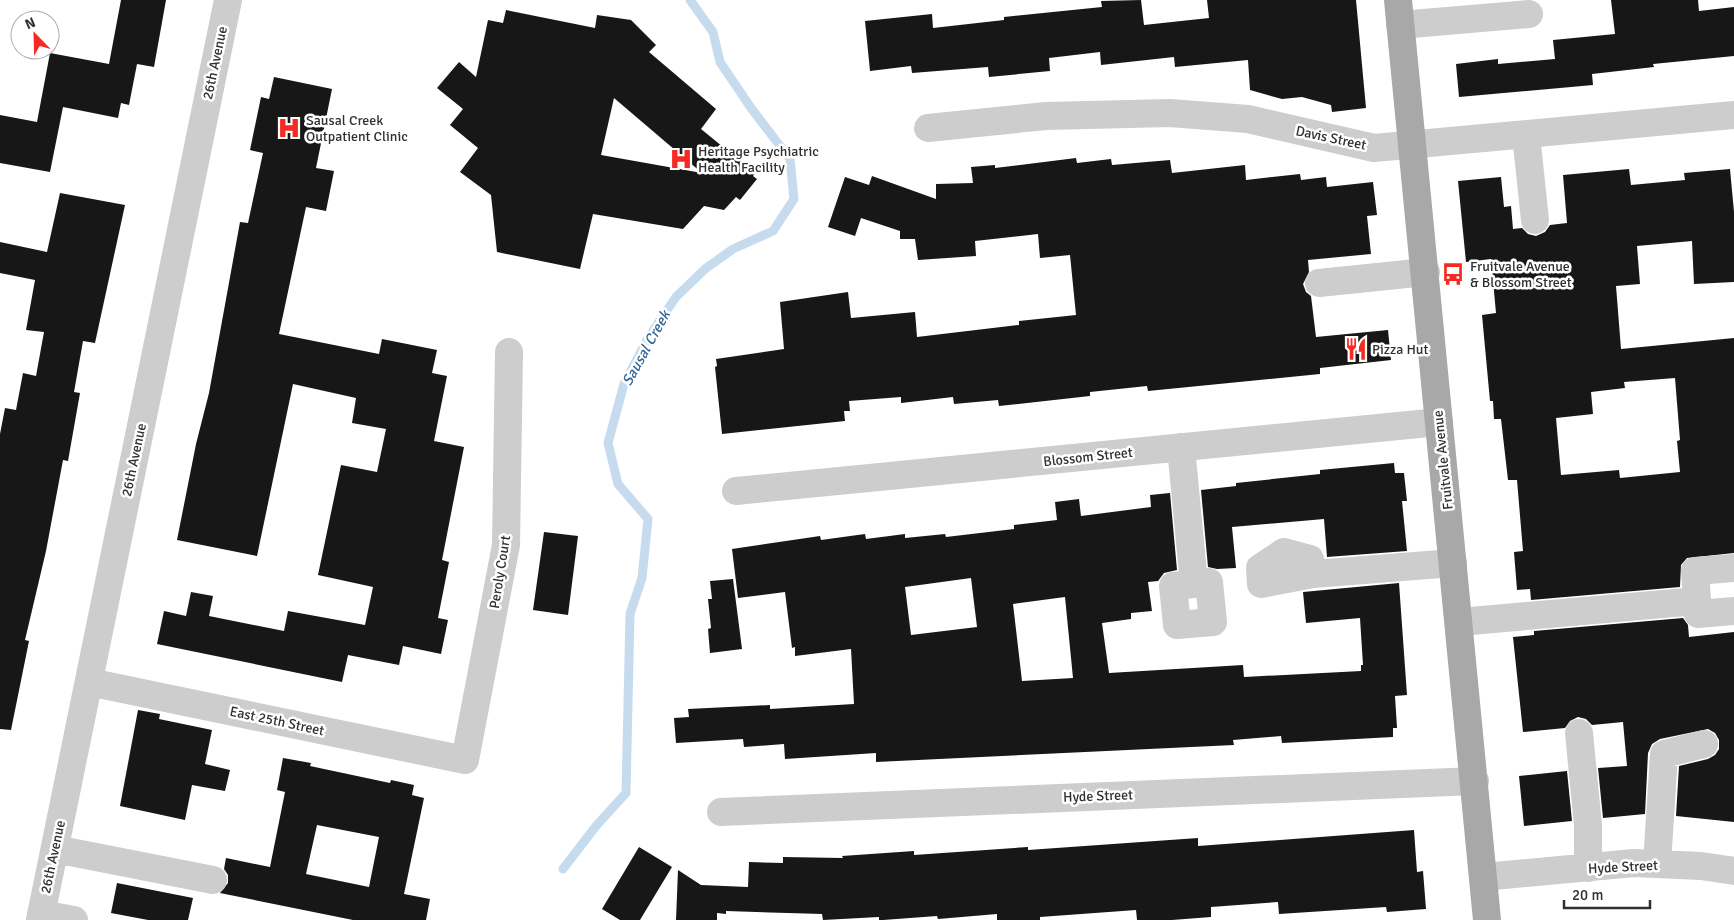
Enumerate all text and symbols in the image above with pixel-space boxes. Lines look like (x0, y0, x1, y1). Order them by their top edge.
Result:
north arrow (10, 10, 60, 60)
text: N (22, 14, 38, 33)
street label: 26th Avenue (199, 25, 231, 101)
place label: Sausal Creek Outpatient Clinic (306, 112, 408, 145)
hospital icon: Sausal Creek Outpatient Clinic (276, 115, 302, 141)
street label: Davis Street (1294, 122, 1368, 154)
place label: Heritage Psychiatric Health Facility (698, 143, 819, 176)
hospital icon: Heritage Psychiatric Health Facility (668, 146, 694, 172)
place label: Fruitvale Avenue & Blossom Street (1470, 258, 1572, 291)
bus stop icon: Fruitvale Avenue & Blossom Street (1440, 261, 1466, 287)
water label: Sausal Creek (618, 306, 675, 389)
restaurant icon: Pizza Hut (1343, 336, 1369, 362)
place label: Pizza Hut (1372, 341, 1429, 358)
street label: Fruitvale Avenue (1429, 409, 1457, 511)
street label: 26th Avenue (118, 422, 150, 498)
street label: Blossom Street (1042, 444, 1134, 470)
street label: Peroly Court (486, 534, 514, 610)
street label: East 25th Street (228, 703, 326, 739)
street label: Hyde Street (1063, 786, 1133, 806)
street label: 26th Avenue (37, 819, 69, 895)
street label: Hyde Street (1588, 857, 1658, 877)
scale bar (1564, 878, 1650, 910)
text: 20 m (1572, 886, 1603, 904)

